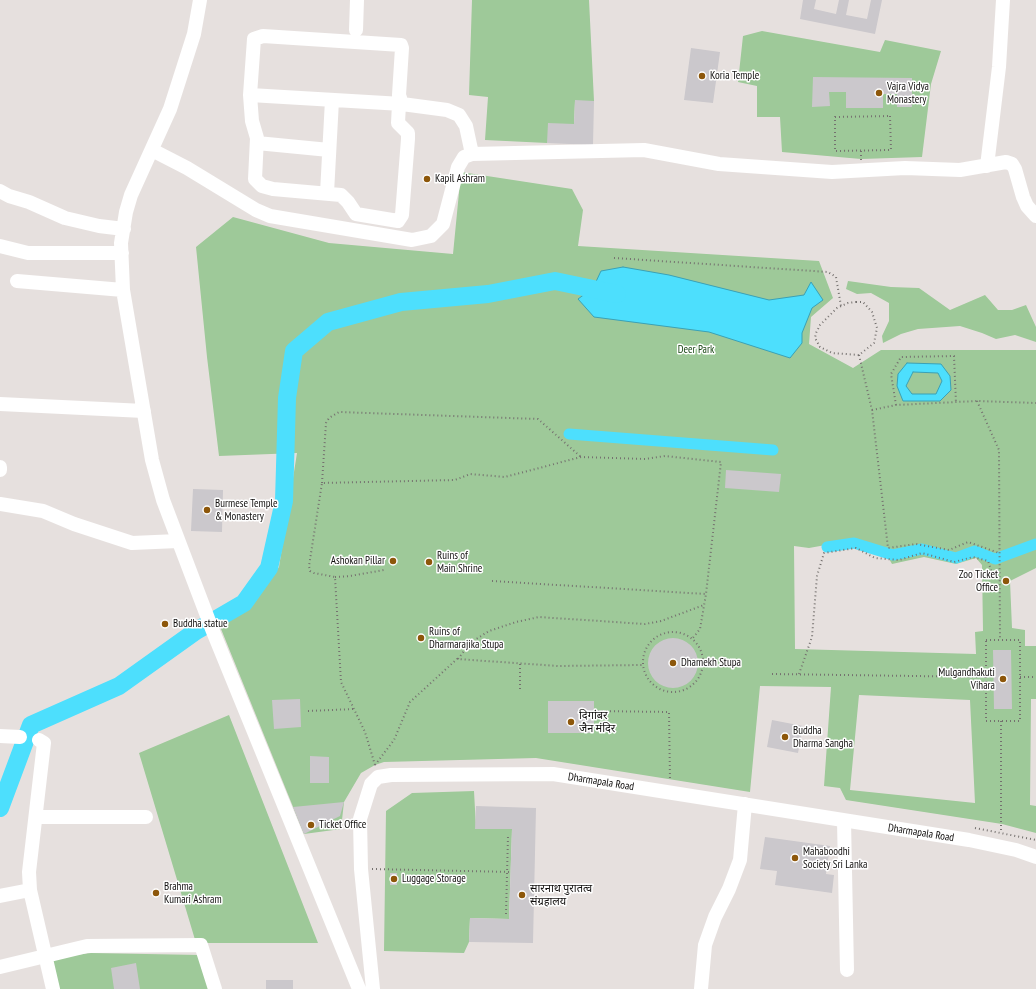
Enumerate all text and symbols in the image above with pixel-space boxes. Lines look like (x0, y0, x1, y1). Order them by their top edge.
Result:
place label: Koria Temple (710, 69, 759, 83)
marker: Koria Temple (697, 71, 707, 81)
place label: Vajra Vidya Monastery (887, 80, 929, 106)
marker: Vajra Vidya Monastery (874, 88, 884, 98)
place label: Kapil Ashram (435, 172, 485, 186)
marker: Kapil Ashram (422, 174, 432, 184)
park label: Deer Park (678, 343, 714, 357)
place label: Burmese Temple & Monastery (215, 497, 278, 523)
marker: Burmese Temple & Monastery (202, 505, 212, 515)
place label: Ruins of Main Shrine (437, 549, 482, 575)
place label: Ashokan Pillar (331, 554, 385, 568)
marker: Ashokan Pillar (388, 556, 398, 566)
marker: Ruins of Main Shrine (424, 557, 434, 567)
place label: Zoo Ticket Office (959, 568, 998, 594)
marker: Zoo Ticket Office (1001, 576, 1011, 586)
place label: Buddha statue (173, 617, 228, 631)
marker: Buddha statue (160, 619, 170, 629)
place label: Ruins of Dharmarajika Stupa (429, 625, 503, 651)
marker: Ruins of Dharmarajika Stupa (416, 633, 426, 643)
place label: Dhamekh Stupa (681, 656, 741, 670)
marker: Dhamekh Stupa (668, 658, 678, 668)
place label: Mulgandhakuti Vihara (938, 666, 995, 692)
marker: Mulgandhakuti Vihara (998, 674, 1008, 684)
place label: दिगांबर जैन मंदिर (579, 709, 615, 735)
marker: दिगांबर जैन मंदिर (566, 717, 576, 727)
place label: Buddha Dharma Sangha (793, 724, 853, 750)
marker: Buddha Dharma Sangha (780, 732, 790, 742)
street label: Dharmapala Road (567, 770, 635, 794)
place label: Ticket Office (319, 818, 366, 832)
marker: Ticket Office (306, 820, 316, 830)
street label: Dharmapala Road (887, 821, 955, 845)
place label: Mahaboodhi Society Sri Lanka (803, 845, 867, 871)
marker: Mahaboodhi Society Sri Lanka (790, 853, 800, 863)
place label: Luggage Storage (402, 872, 466, 886)
marker: Luggage Storage (389, 874, 399, 884)
place label: Brahma Kumari Ashram (164, 880, 222, 906)
place label: सारनाथ पुरातत्व संग्रहालय (530, 882, 592, 908)
marker: Brahma Kumari Ashram (151, 888, 161, 898)
marker: सारनाथ पुरातत्व संग्रहालय (517, 890, 527, 900)

